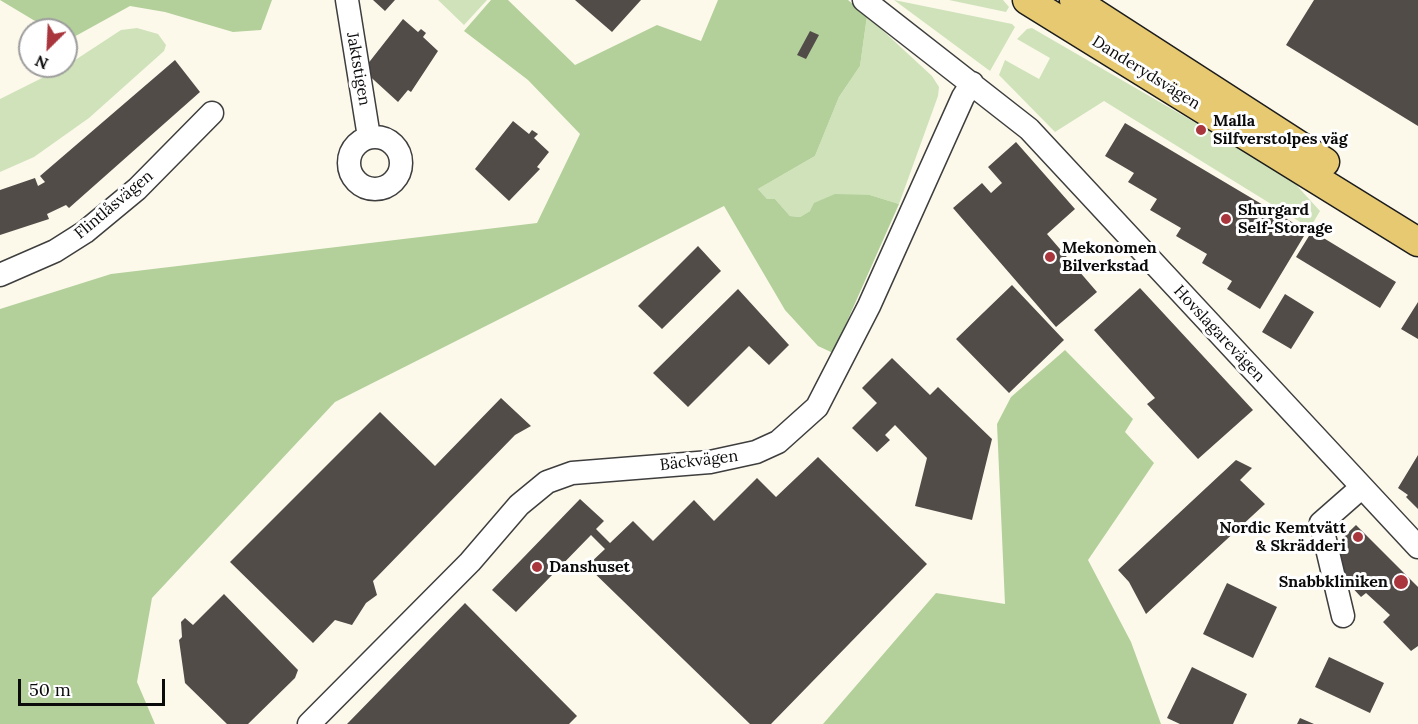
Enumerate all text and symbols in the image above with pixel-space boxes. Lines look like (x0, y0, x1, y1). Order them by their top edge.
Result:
north arrow (18, 18, 78, 78)
street label: Jaktstigen (342, 31, 374, 107)
street label: Danderydsvägen (1088, 32, 1204, 114)
text: N (32, 51, 51, 74)
place label: Malla Silfverstolpes väg (1213, 111, 1348, 149)
marker: Malla Silfverstolpes väg (1194, 123, 1208, 137)
street label: Flintlåsvägen (71, 167, 157, 243)
place label: Shurgard Self-Storage (1238, 200, 1333, 238)
marker: Shurgard Self-Storage (1219, 212, 1233, 226)
place label: Mekonomen Bilverkstad (1062, 238, 1157, 276)
marker: Mekonomen Bilverkstad (1043, 250, 1057, 264)
street label: Hovslagarevägen (1169, 282, 1269, 386)
street label: Bäckvägen (659, 447, 739, 475)
place label: Nordic Kemtvätt & Skrädderi (1219, 518, 1346, 556)
marker: Nordic Kemtvätt & Skrädderi (1351, 530, 1365, 544)
place label: Danshuset (549, 557, 630, 577)
marker: Danshuset (530, 560, 544, 574)
place label: Snabbkliniken (1279, 572, 1388, 592)
marker: Snabbkliniken (1392, 573, 1410, 591)
scale bar (21, 667, 168, 705)
text: 50 m (29, 678, 71, 701)

